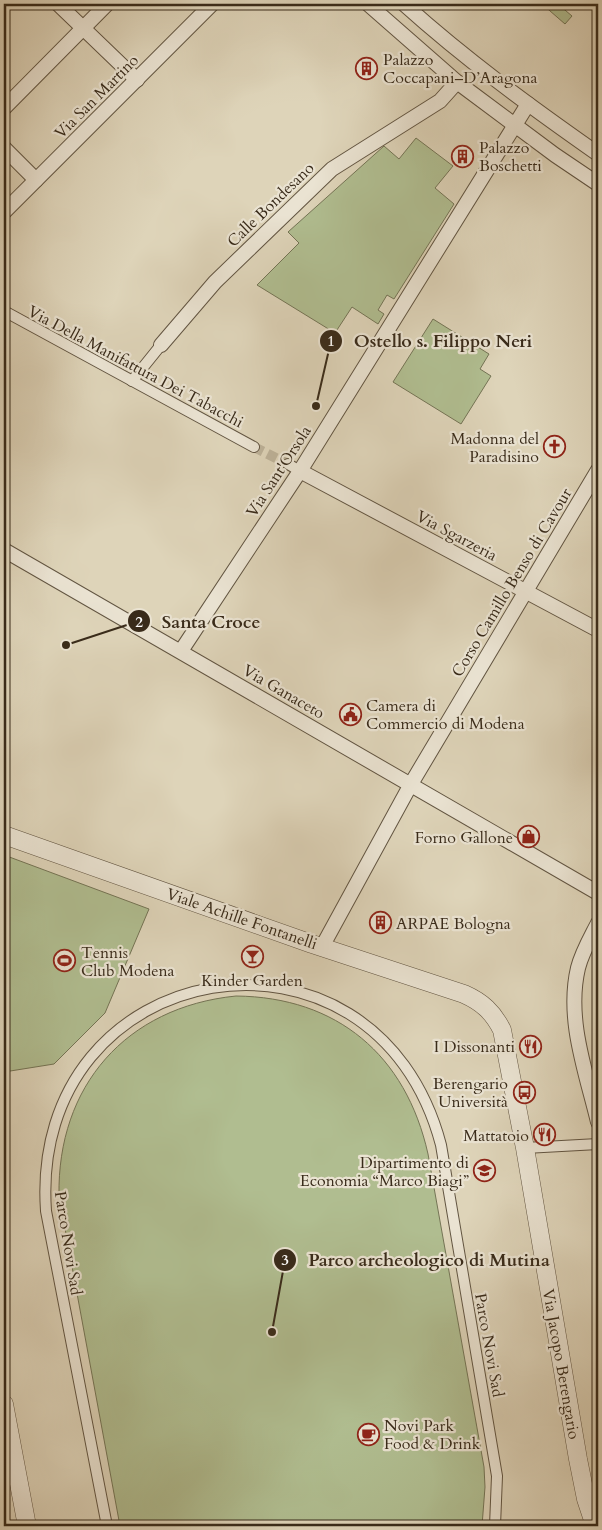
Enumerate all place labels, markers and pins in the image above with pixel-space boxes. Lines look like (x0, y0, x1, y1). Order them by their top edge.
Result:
place label: Palazzo Coccapani–D’Aragona (383, 49, 538, 89)
building icon: Palazzo Coccapani–D’Aragona (355, 56, 379, 80)
place label: Palazzo Boschetti (479, 137, 542, 177)
building icon: Palazzo Boschetti (451, 144, 475, 168)
callout: Ostello s. Filippo Neri (319, 324, 542, 357)
place label: Madonna del Paradisino (451, 428, 539, 468)
church icon: Madonna del Paradisino (543, 435, 567, 459)
callout: Santa Croce (127, 605, 271, 638)
place label: Camera di Commercio di Modena (366, 695, 525, 735)
public building icon: Camera di Commercio di Modena (338, 702, 362, 726)
shop icon: Forno Gallone (517, 825, 541, 849)
place label: Forno Gallone (415, 827, 513, 849)
building icon: ARPAE Bologna (368, 911, 392, 935)
place label: ARPAE Bologna (396, 913, 511, 935)
place label: Tennis Club Modena (81, 942, 175, 982)
bar icon: Kinder Garden (240, 944, 264, 968)
sports icon: Tennis Club Modena (53, 949, 77, 973)
place label: Kinder Garden (201, 970, 303, 992)
restaurant icon: I Dissonanti (519, 1034, 543, 1058)
place label: I Dissonanti (434, 1036, 516, 1058)
place label: Berengario Università (433, 1073, 508, 1113)
bus stop icon: Berengario Università (512, 1080, 536, 1104)
restaurant icon: Mattatoio (533, 1123, 557, 1147)
place label: Mattatoio (463, 1125, 529, 1147)
place label: Dipartimento di Economia “Marco Biagi” (300, 1152, 469, 1192)
school or university icon: Dipartimento di Economia “Marco Biagi” (473, 1159, 497, 1183)
callout: Parco archeologico di Mutina (273, 1244, 559, 1277)
place label: Novi Park Food & Drink (384, 1415, 481, 1455)
cafe icon: Novi Park Food & Drink (356, 1422, 380, 1446)

